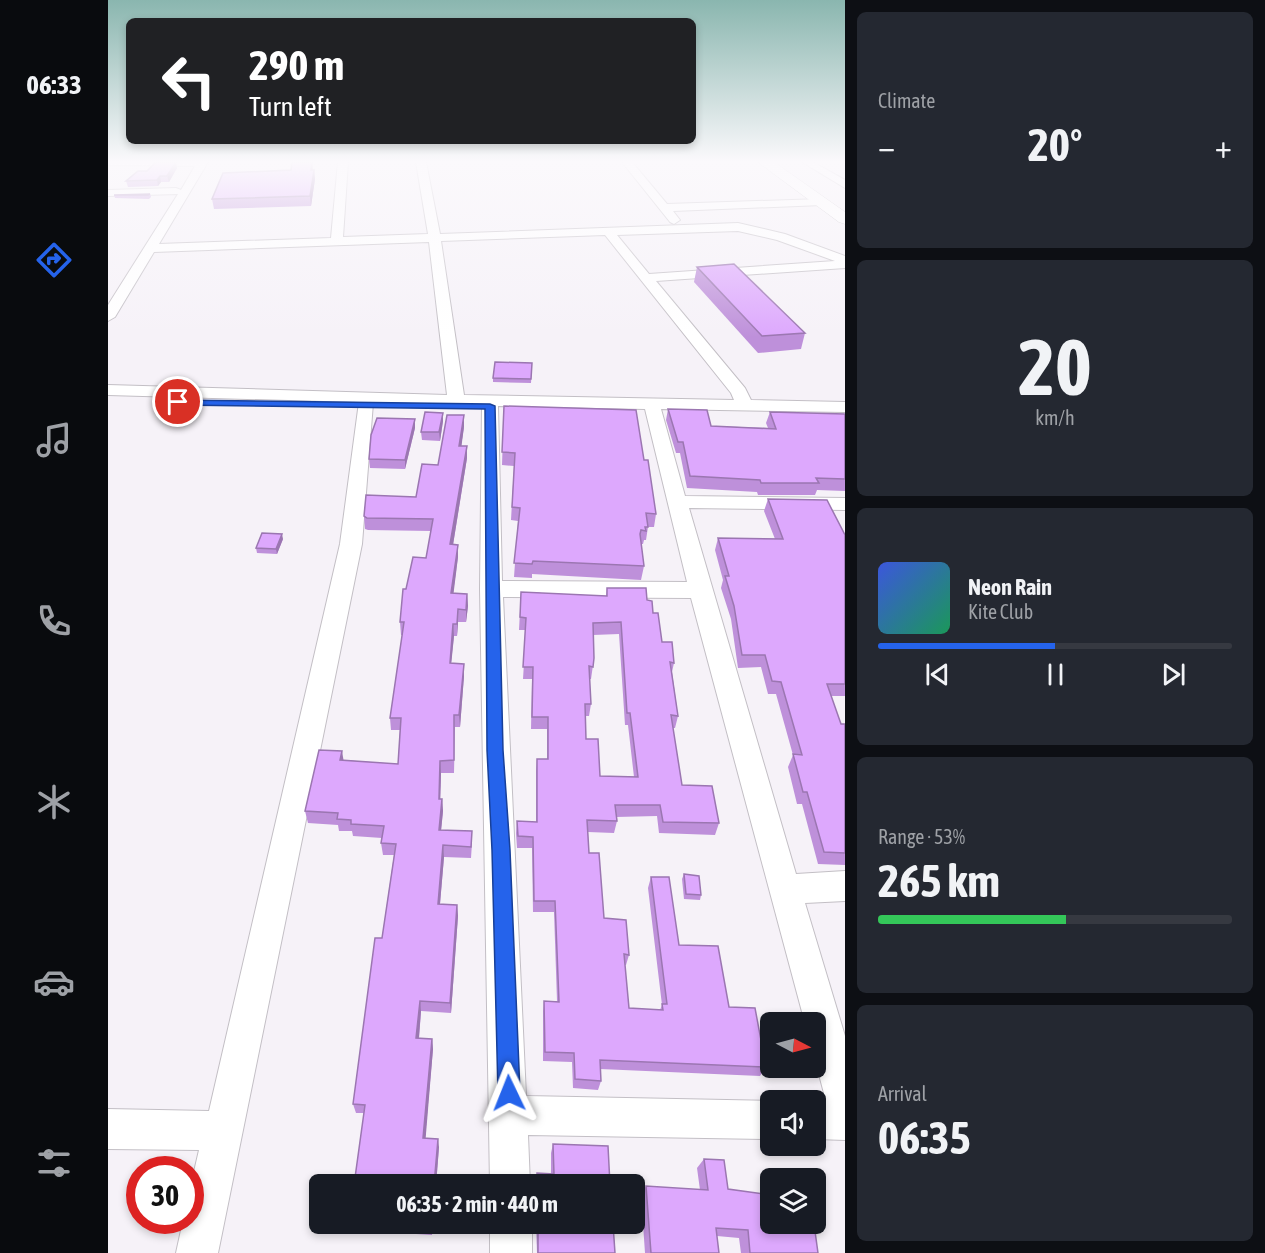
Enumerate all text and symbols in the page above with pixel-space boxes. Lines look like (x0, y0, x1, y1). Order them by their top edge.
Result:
text: 290 m (249, 41, 344, 89)
icon: left (150, 42, 228, 120)
text: 06:33 (26, 69, 82, 100)
text: Climate (878, 89, 935, 112)
text: Turn left (249, 91, 332, 122)
text: 20° (1028, 119, 1082, 171)
text: − (878, 127, 895, 165)
text: + (1215, 127, 1232, 165)
icon: directions (33, 239, 75, 281)
text: 20 (1018, 322, 1092, 412)
pin (152, 376, 203, 427)
icon: arrive (161, 385, 194, 418)
text: km/h (1035, 406, 1075, 429)
icon: music (33, 419, 75, 461)
text: Neon Rain (968, 574, 1052, 600)
icon: phone (33, 600, 75, 642)
text: Kite Club (968, 600, 1033, 623)
icon: previous (921, 658, 954, 691)
icon: pause (1039, 658, 1072, 691)
icon: next (1157, 658, 1190, 691)
icon: climate (33, 781, 75, 823)
text: Range · 53% (878, 825, 965, 848)
text: 265 km (878, 855, 1000, 907)
icon: car (33, 961, 75, 1003)
north arrow (760, 1012, 826, 1078)
map controls (760, 1012, 826, 1234)
position arrow (477, 1061, 541, 1125)
text: Arrival (878, 1082, 927, 1105)
button: sound (760, 1090, 826, 1156)
text: 06:35 (878, 1112, 971, 1164)
icon: filters (33, 1142, 75, 1184)
speed limit sign: 30 (126, 1156, 204, 1234)
button: layers (760, 1168, 826, 1234)
text: 06:35 · 2 min · 440 m (396, 1191, 558, 1217)

